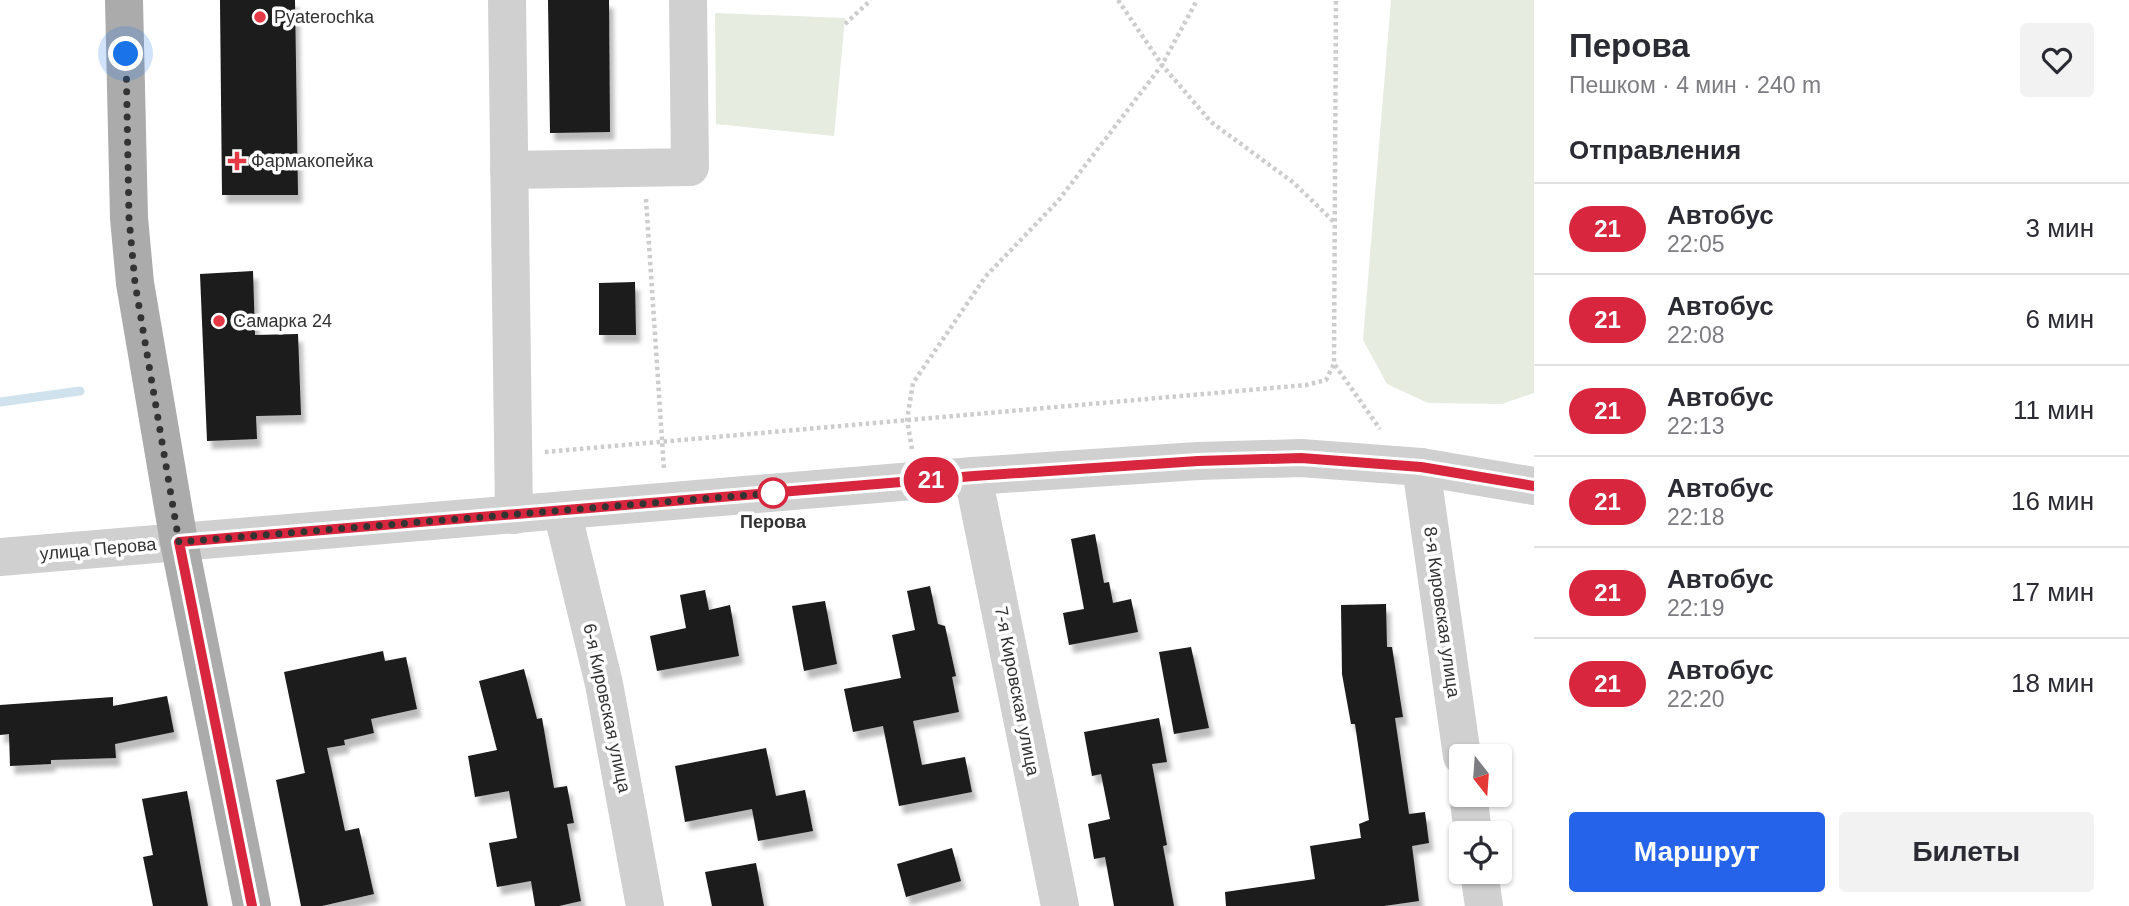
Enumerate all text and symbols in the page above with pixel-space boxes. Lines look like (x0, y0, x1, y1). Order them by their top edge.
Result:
place label: Pyaterochka (274, 7, 375, 27)
marker: Pyaterochka (252, 9, 268, 25)
button: heart (2020, 23, 2094, 97)
text: Перова (1569, 27, 1690, 64)
your location (108, 36, 143, 71)
text: Пешком · 4 мин · 240 m (1569, 72, 1821, 98)
text: Отправления (1569, 135, 1741, 165)
place label: Фармакопейка (251, 151, 374, 171)
marker: Фармакопейка (229, 153, 245, 169)
text: Автобус (1667, 200, 1774, 230)
text: 3 мин (2026, 213, 2094, 243)
text: 21 (1594, 215, 1621, 242)
text: 22:05 (1667, 231, 1725, 257)
text: Автобус (1667, 291, 1774, 321)
text: 6 мин (2026, 304, 2094, 334)
text: 21 (1594, 306, 1621, 333)
place label: Самарка 24 (233, 311, 332, 331)
marker: Самарка 24 (211, 313, 227, 329)
text: 22:08 (1667, 322, 1725, 348)
text: Автобус (1667, 382, 1774, 412)
text: 11 мин (2013, 395, 2094, 425)
text: 21 (1594, 397, 1621, 424)
text: 22:13 (1667, 413, 1725, 439)
line badge: 21 (900, 457, 962, 503)
text: 21 (918, 466, 944, 493)
text: Автобус (1667, 473, 1774, 503)
marker: Перова (758, 478, 788, 508)
text: 16 мин (2011, 486, 2094, 516)
text: 21 (1594, 488, 1621, 515)
text: 22:18 (1667, 504, 1725, 530)
place label: Перова (740, 512, 807, 532)
street label: 8-я Кировская улица (1420, 525, 1464, 700)
street label: улица Перова (39, 534, 158, 564)
text: Автобус (1667, 564, 1774, 594)
text: 17 мин (2011, 577, 2094, 607)
text: 21 (1594, 579, 1621, 606)
text: 22:19 (1667, 595, 1725, 621)
street label: 7-я Кировская улица (991, 605, 1043, 778)
street label: 6-я Кировская улица (579, 622, 635, 795)
text: Автобус (1667, 655, 1774, 685)
text: 18 мин (2011, 668, 2094, 698)
text: 21 (1594, 670, 1621, 697)
text: 22:20 (1667, 686, 1725, 712)
north arrow (1449, 744, 1512, 807)
map controls (1449, 744, 1512, 884)
button: Маршрут (1569, 812, 1825, 892)
button: Билеты (1839, 812, 2094, 892)
button: locate (1449, 821, 1512, 884)

